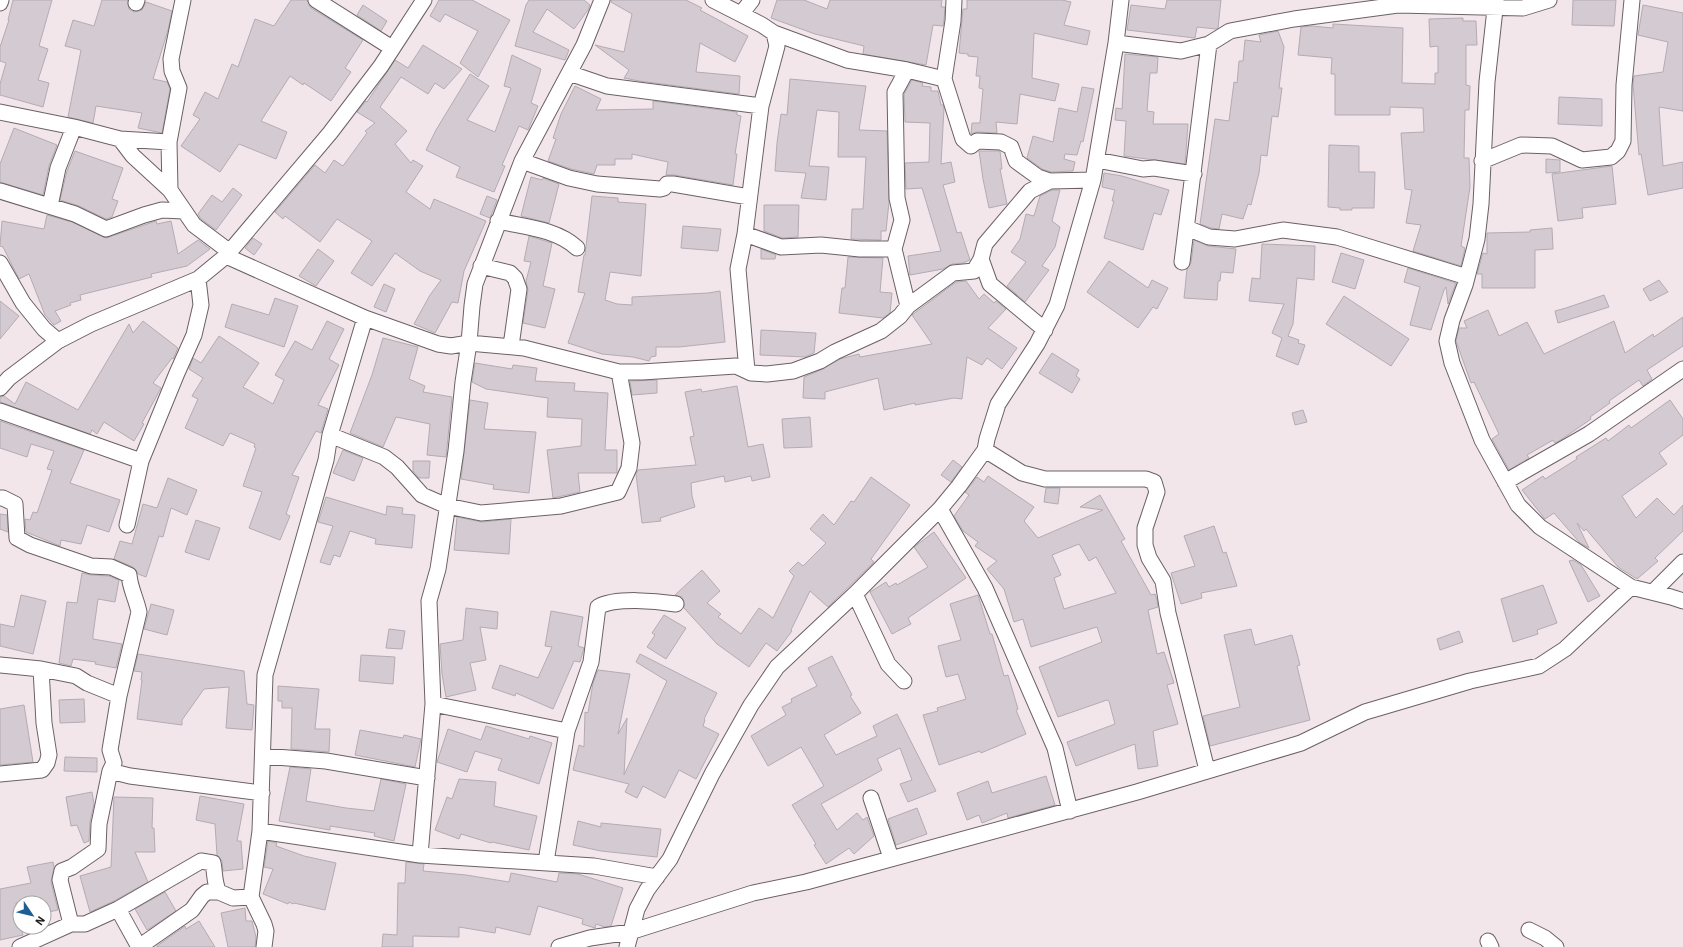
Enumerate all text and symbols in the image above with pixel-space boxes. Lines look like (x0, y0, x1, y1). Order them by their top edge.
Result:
north arrow (12, 895, 52, 935)
text: N (32, 913, 48, 928)

